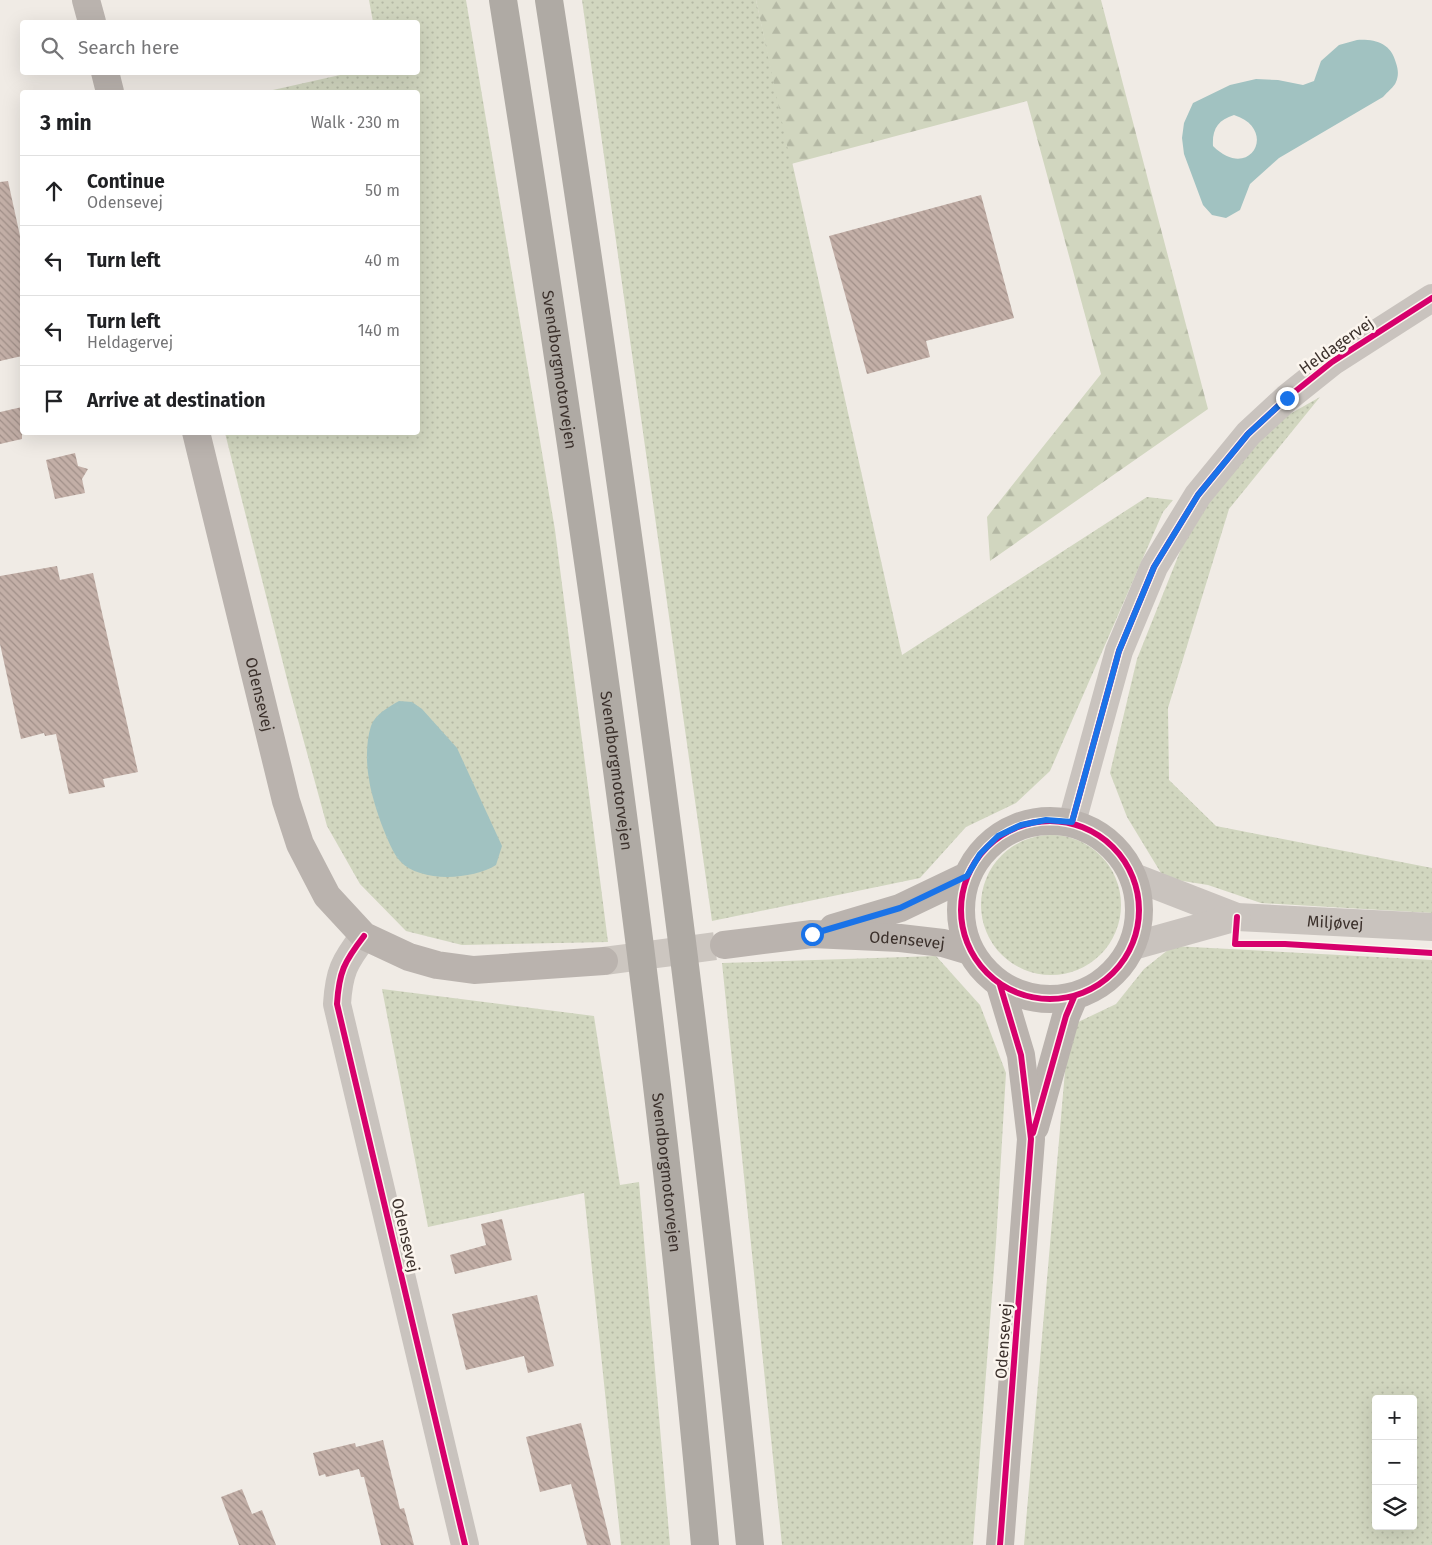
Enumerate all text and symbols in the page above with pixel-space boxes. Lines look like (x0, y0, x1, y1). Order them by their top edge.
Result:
search box (20, 20, 420, 75)
icon: search (38, 34, 66, 62)
text: Search here (78, 36, 179, 59)
text: 3 min (40, 110, 92, 136)
text: Walk · 230 m (311, 113, 400, 132)
text: Continue (87, 170, 165, 193)
icon: ahead (40, 177, 68, 205)
text: 50 m (365, 181, 400, 200)
text: Odensevej (87, 193, 163, 212)
icon: left (40, 247, 68, 275)
text: Turn left (87, 249, 161, 272)
text: 40 m (365, 251, 400, 270)
street label: Svendborgmotorvejen (538, 289, 581, 450)
text: Turn left (87, 310, 161, 333)
street label: Heldagervej (1295, 313, 1377, 378)
icon: left (40, 317, 68, 345)
text: 140 m (358, 321, 400, 340)
text: Heldagervej (87, 333, 173, 352)
icon: arrive (40, 387, 68, 415)
route end (1276, 387, 1299, 410)
text: Arrive at destination (87, 389, 266, 412)
street label: Odensevej (241, 655, 278, 734)
street label: Svendborgmotorvejen (596, 690, 637, 851)
street label: Miljøvej (1307, 912, 1364, 933)
route start (801, 923, 824, 946)
street label: Odensevej (869, 928, 946, 953)
street label: Svendborgmotorvejen (648, 1092, 685, 1253)
street label: Odensevej (388, 1196, 423, 1274)
street label: Odensevej (991, 1303, 1016, 1380)
map controls (1372, 1395, 1417, 1530)
button: + (1372, 1395, 1417, 1440)
button: − (1372, 1440, 1417, 1485)
button: layers (1372, 1485, 1417, 1530)

